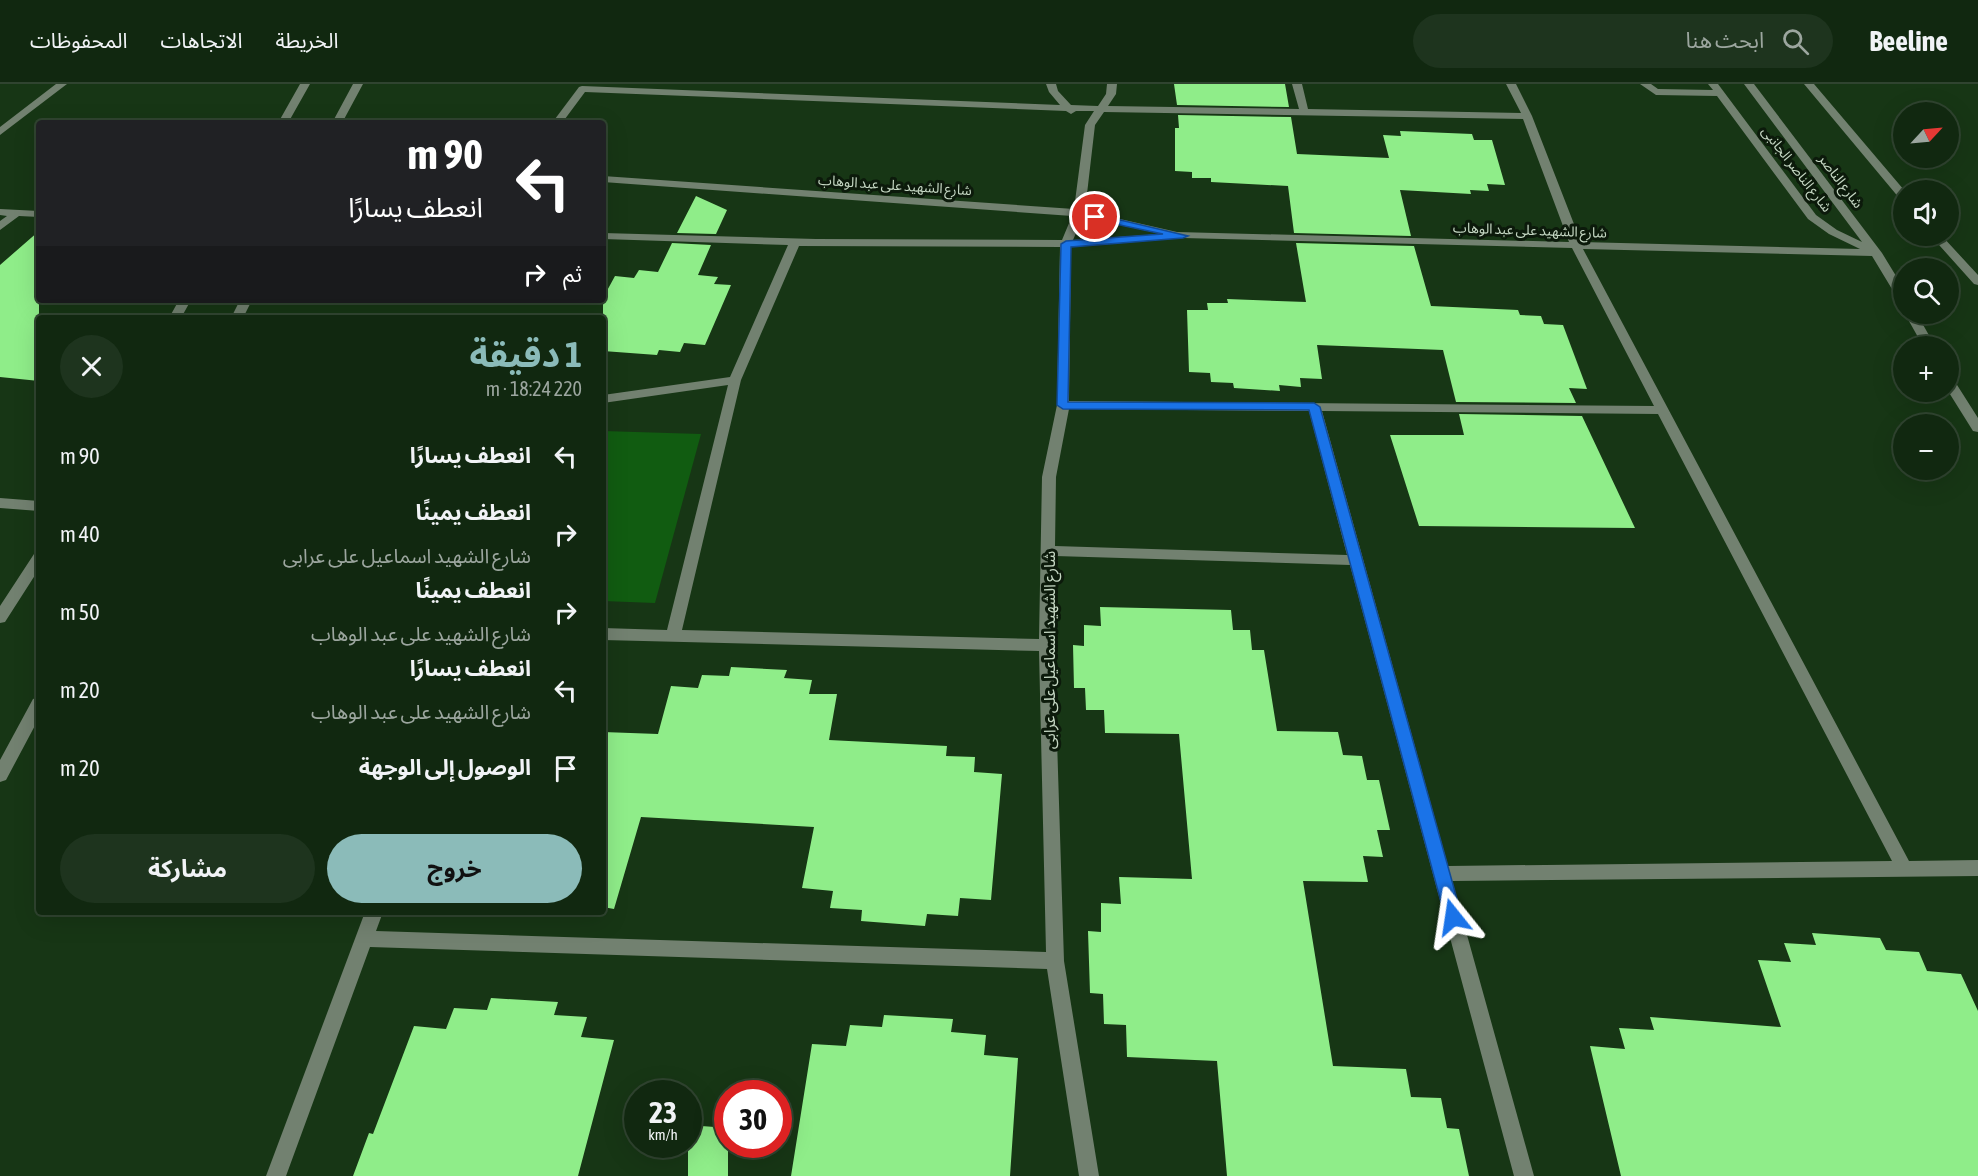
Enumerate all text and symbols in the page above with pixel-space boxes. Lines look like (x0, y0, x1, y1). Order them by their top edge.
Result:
search box (1413, 14, 1833, 68)
icon: search (1779, 25, 1812, 58)
text: Beeline (1869, 25, 1948, 57)
text: ابحث هنا (1685, 27, 1764, 53)
text: المحفوظات (30, 28, 127, 52)
text: الاتجاهات (160, 28, 242, 52)
text: الخريطة (275, 28, 338, 52)
north arrow (1893, 102, 1959, 168)
map controls (1893, 102, 1959, 480)
street label: شارع الناصر الجانبى (1756, 123, 1835, 217)
text: 90 m (408, 130, 483, 178)
icon: left (504, 144, 582, 222)
street label: شارع الناصر (1813, 150, 1866, 213)
street label: شارع الشهيد على عبد الوهاب (817, 172, 972, 201)
button: sound (1893, 180, 1959, 246)
pin (1069, 191, 1120, 242)
text: انعطف يسارًا (348, 192, 483, 223)
icon: arrive (1078, 200, 1111, 233)
street label: شارع الشهيد على عبد الوهاب (1453, 219, 1607, 244)
icon: right (518, 258, 551, 291)
button: search (1893, 258, 1959, 324)
text: ثم (563, 261, 582, 287)
text: 1 دقيقة (470, 333, 582, 375)
button: close (60, 335, 123, 398)
button: + (1893, 336, 1959, 402)
text: 220 m · 18:24 (486, 377, 582, 400)
button: − (1893, 414, 1959, 480)
icon: left (549, 440, 582, 473)
text: انعطف يسارًا (410, 442, 531, 468)
text: 90 m (60, 443, 100, 469)
text: انعطف يمينًا (415, 499, 531, 525)
icon: right (549, 518, 582, 551)
text: 40 m (60, 521, 100, 547)
text: شارع الشهيد اسماعيل على عرابى (283, 544, 531, 567)
street label: شارع الشهيد اسماعيل على عرابى (1040, 551, 1062, 749)
text: انعطف يمينًا (415, 577, 531, 603)
icon: right (549, 596, 582, 629)
text: 50 m (60, 599, 100, 625)
text: شارع الشهيد على عبد الوهاب (311, 622, 531, 645)
text: انعطف يسارًا (410, 655, 531, 681)
icon: left (549, 674, 582, 707)
text: 20 m (60, 677, 100, 703)
text: شارع الشهيد على عبد الوهاب (311, 700, 531, 723)
icon: arrive (549, 752, 582, 785)
text: الوصول إلى الوجهة (359, 754, 531, 780)
text: 20 m (60, 755, 100, 781)
button: مشاركة (60, 834, 315, 903)
button: خروج (327, 834, 582, 903)
position arrow (1421, 885, 1485, 949)
speed limit sign: 30 (714, 1080, 792, 1158)
text: 23 (649, 1095, 677, 1129)
text: km/h (648, 1126, 678, 1143)

